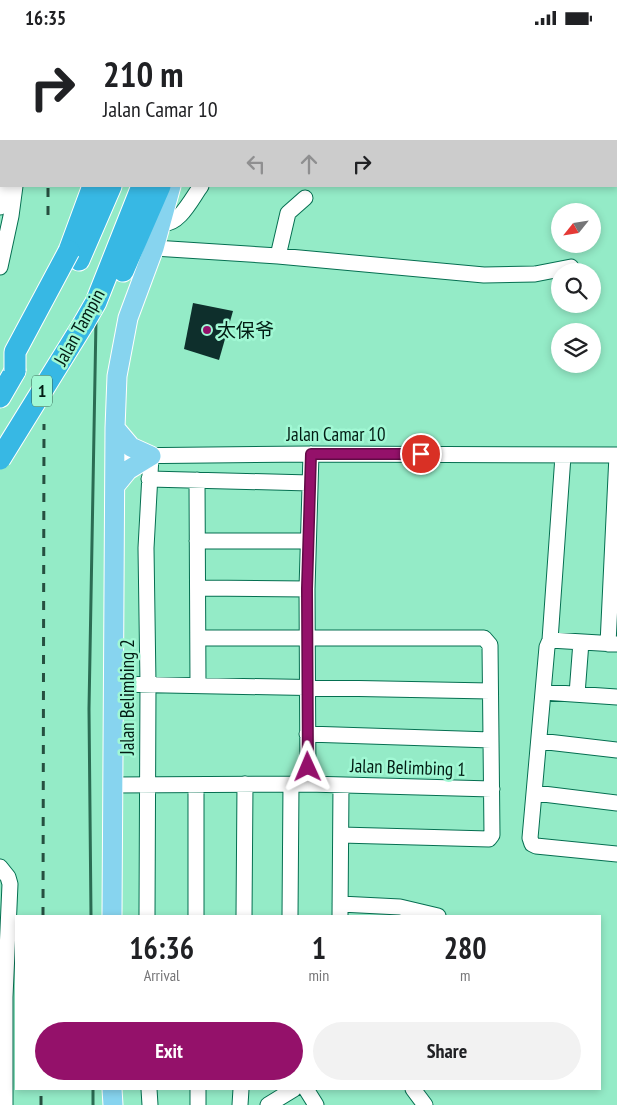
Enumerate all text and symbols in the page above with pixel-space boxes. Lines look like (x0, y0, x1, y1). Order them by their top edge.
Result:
text: 16:35 (25, 6, 66, 30)
text: 210 m (103, 51, 184, 97)
icon: right (20, 55, 85, 120)
text: Jalan Camar 10 (103, 95, 218, 123)
icon: left (242, 150, 270, 178)
icon: ahead (295, 150, 323, 178)
icon: right (348, 150, 376, 178)
north arrow (551, 203, 601, 253)
map controls (551, 203, 601, 373)
button: search (551, 263, 601, 313)
street label: Jalan Tampin (48, 285, 110, 370)
place label: 太保爷 (217, 318, 274, 342)
button: layers (551, 323, 601, 373)
marker: 太保爷 (201, 324, 213, 336)
road number: 1 (32, 376, 52, 407)
street label: Jalan Camar 10 (286, 422, 385, 446)
pin (400, 433, 442, 475)
icon: arrive (407, 440, 435, 468)
street label: Jalan Belimbing 2 (115, 639, 139, 756)
position arrow (281, 740, 333, 792)
street label: Jalan Belimbing 1 (349, 753, 466, 781)
text: 16:36 (129, 928, 194, 967)
text: 1 (312, 928, 326, 967)
text: 280 (444, 928, 487, 967)
text: Arrival (144, 965, 180, 985)
text: min (308, 965, 329, 985)
text: m (460, 965, 470, 985)
button: Exit (35, 1022, 303, 1080)
button: Share (313, 1022, 581, 1080)

